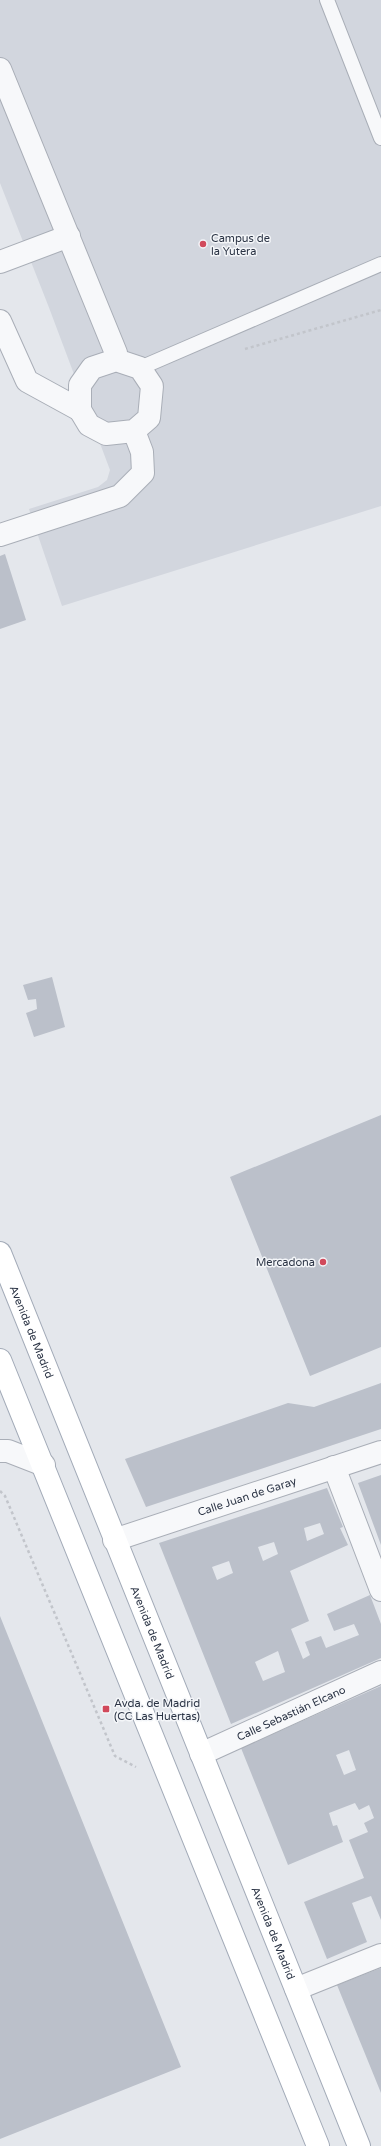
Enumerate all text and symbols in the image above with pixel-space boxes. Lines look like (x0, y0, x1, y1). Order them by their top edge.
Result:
place label: Campus de la Yutera (211, 232, 270, 258)
marker: Campus de la Yutera (198, 239, 208, 249)
place label: Mercadona (256, 1256, 315, 1269)
marker: Mercadona (318, 1257, 328, 1267)
street label: Avenida de Madrid (7, 1283, 56, 1380)
street label: Calle Juan de Garay (196, 1474, 298, 1518)
street label: Avenida de Madrid (128, 1584, 177, 1681)
street label: Calle Sebastián Elcano (235, 1682, 348, 1743)
place label: Avda. de Madrid (CC Las Huertas) (114, 1697, 200, 1723)
marker: Avda. de Madrid (CC Las Huertas) (101, 1704, 111, 1714)
street label: Avenida de Madrid (249, 1885, 298, 1982)

